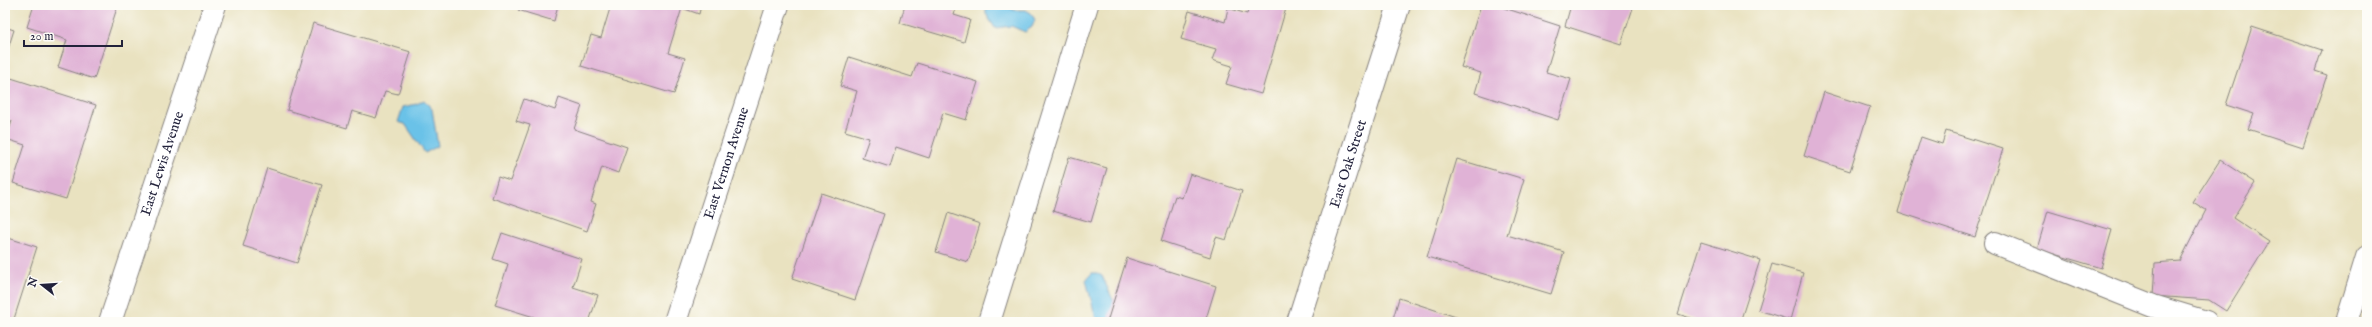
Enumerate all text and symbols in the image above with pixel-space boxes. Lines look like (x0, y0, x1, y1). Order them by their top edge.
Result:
scale bar (24, 22, 122, 48)
text: 20 m (30, 29, 53, 44)
street label: East Vernon Avenue (700, 104, 753, 222)
street label: East Lewis Avenue (137, 108, 188, 218)
street label: East Oak Street (1326, 117, 1371, 210)
north arrow (22, 265, 62, 305)
text: N (25, 275, 42, 290)

